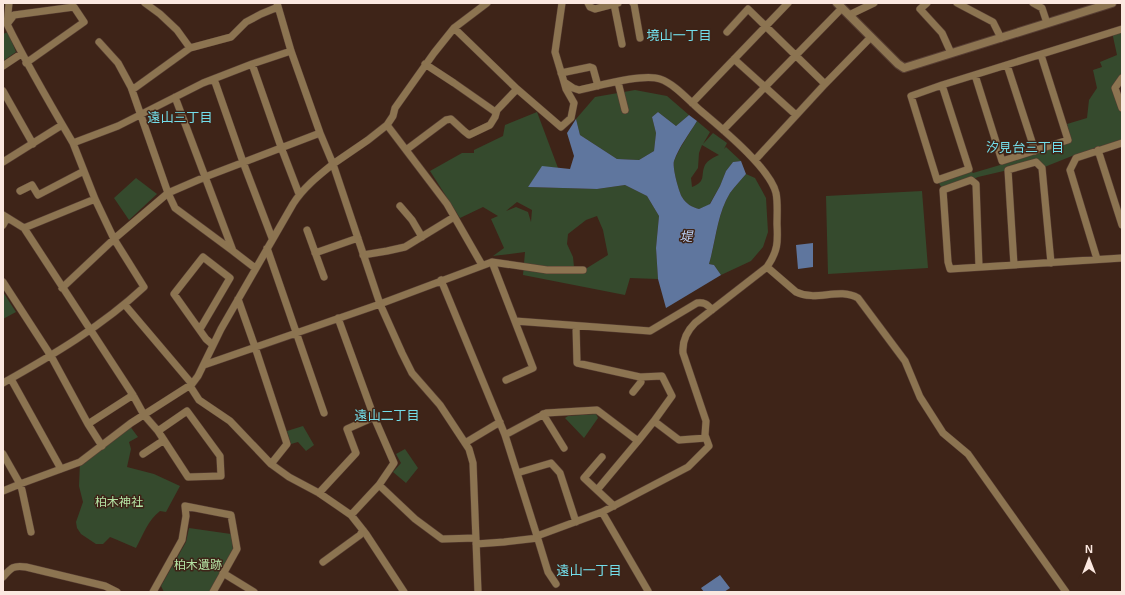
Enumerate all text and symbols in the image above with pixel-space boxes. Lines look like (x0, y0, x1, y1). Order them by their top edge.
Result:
district label: 境山一丁目 (646, 28, 712, 43)
district label: 遠山三丁目 (147, 110, 213, 125)
district label: 汐見台三丁目 (986, 140, 1064, 155)
water label: 堤 (679, 229, 694, 244)
district label: 遠山二丁目 (354, 408, 420, 423)
park label: 柏木神社 (95, 495, 143, 509)
north arrow (1069, 539, 1109, 579)
text: N (1085, 543, 1093, 555)
park label: 柏木遺跡 (174, 558, 222, 572)
district label: 遠山一丁目 (556, 563, 622, 578)

